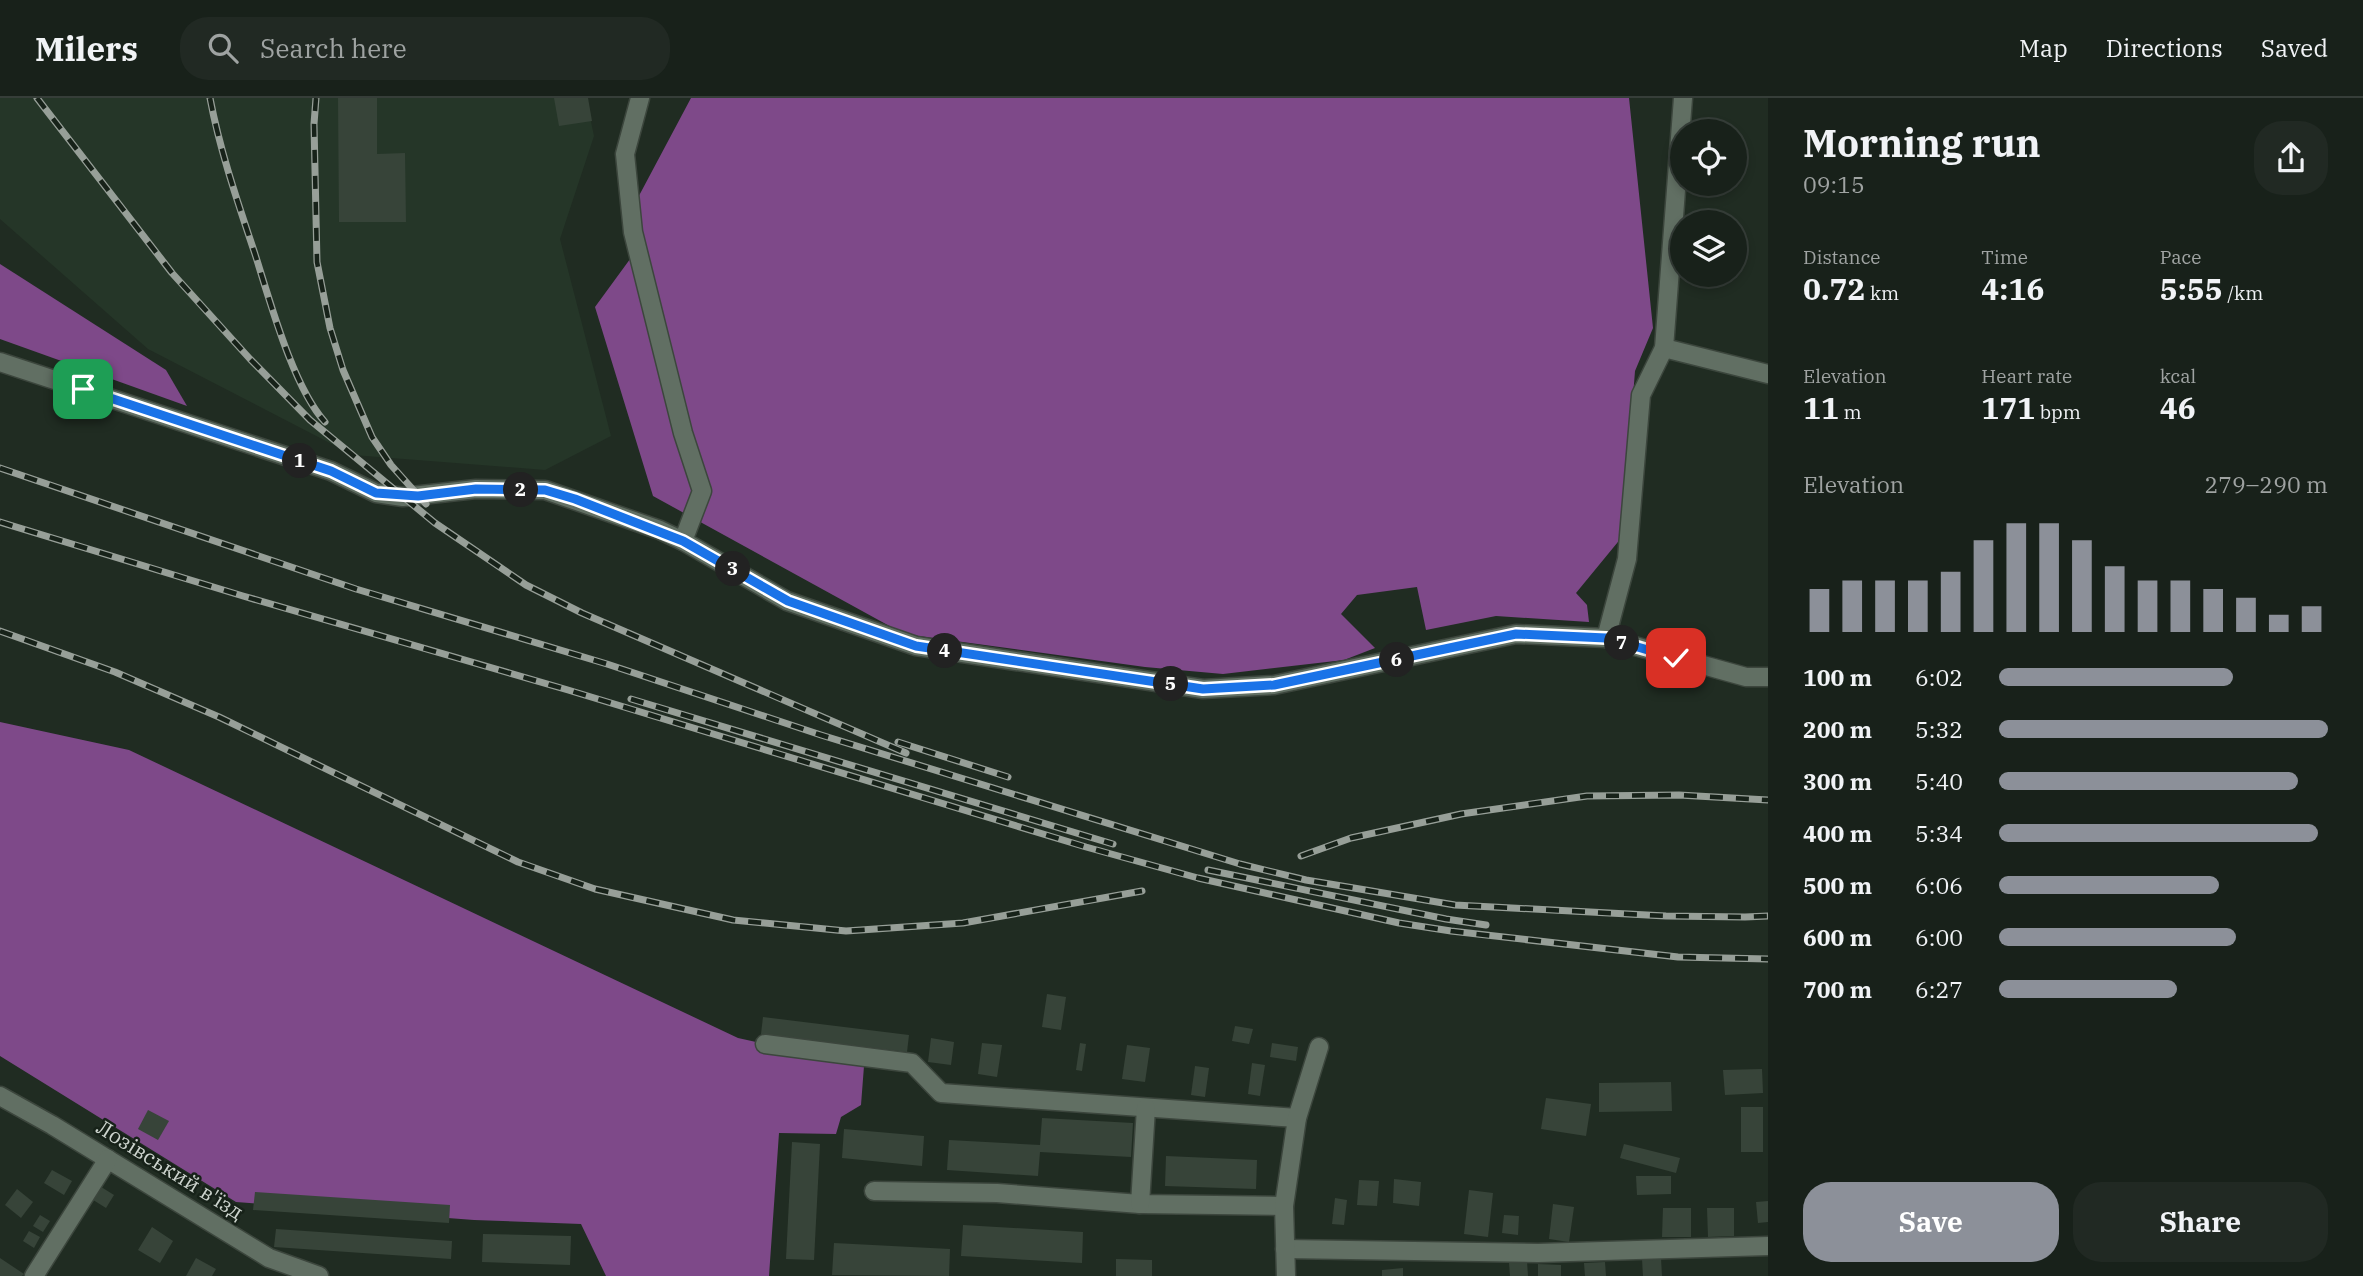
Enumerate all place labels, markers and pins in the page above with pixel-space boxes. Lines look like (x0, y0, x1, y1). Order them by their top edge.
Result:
pin (53, 359, 113, 419)
pin: 1 (282, 444, 318, 478)
pin: 2 (504, 472, 538, 508)
pin: 3 (716, 552, 750, 587)
pin: 7 (1604, 626, 1640, 660)
pin (1646, 628, 1706, 688)
pin: 4 (928, 634, 962, 668)
pin: 6 (1380, 642, 1414, 678)
pin: 5 (1154, 666, 1188, 702)

